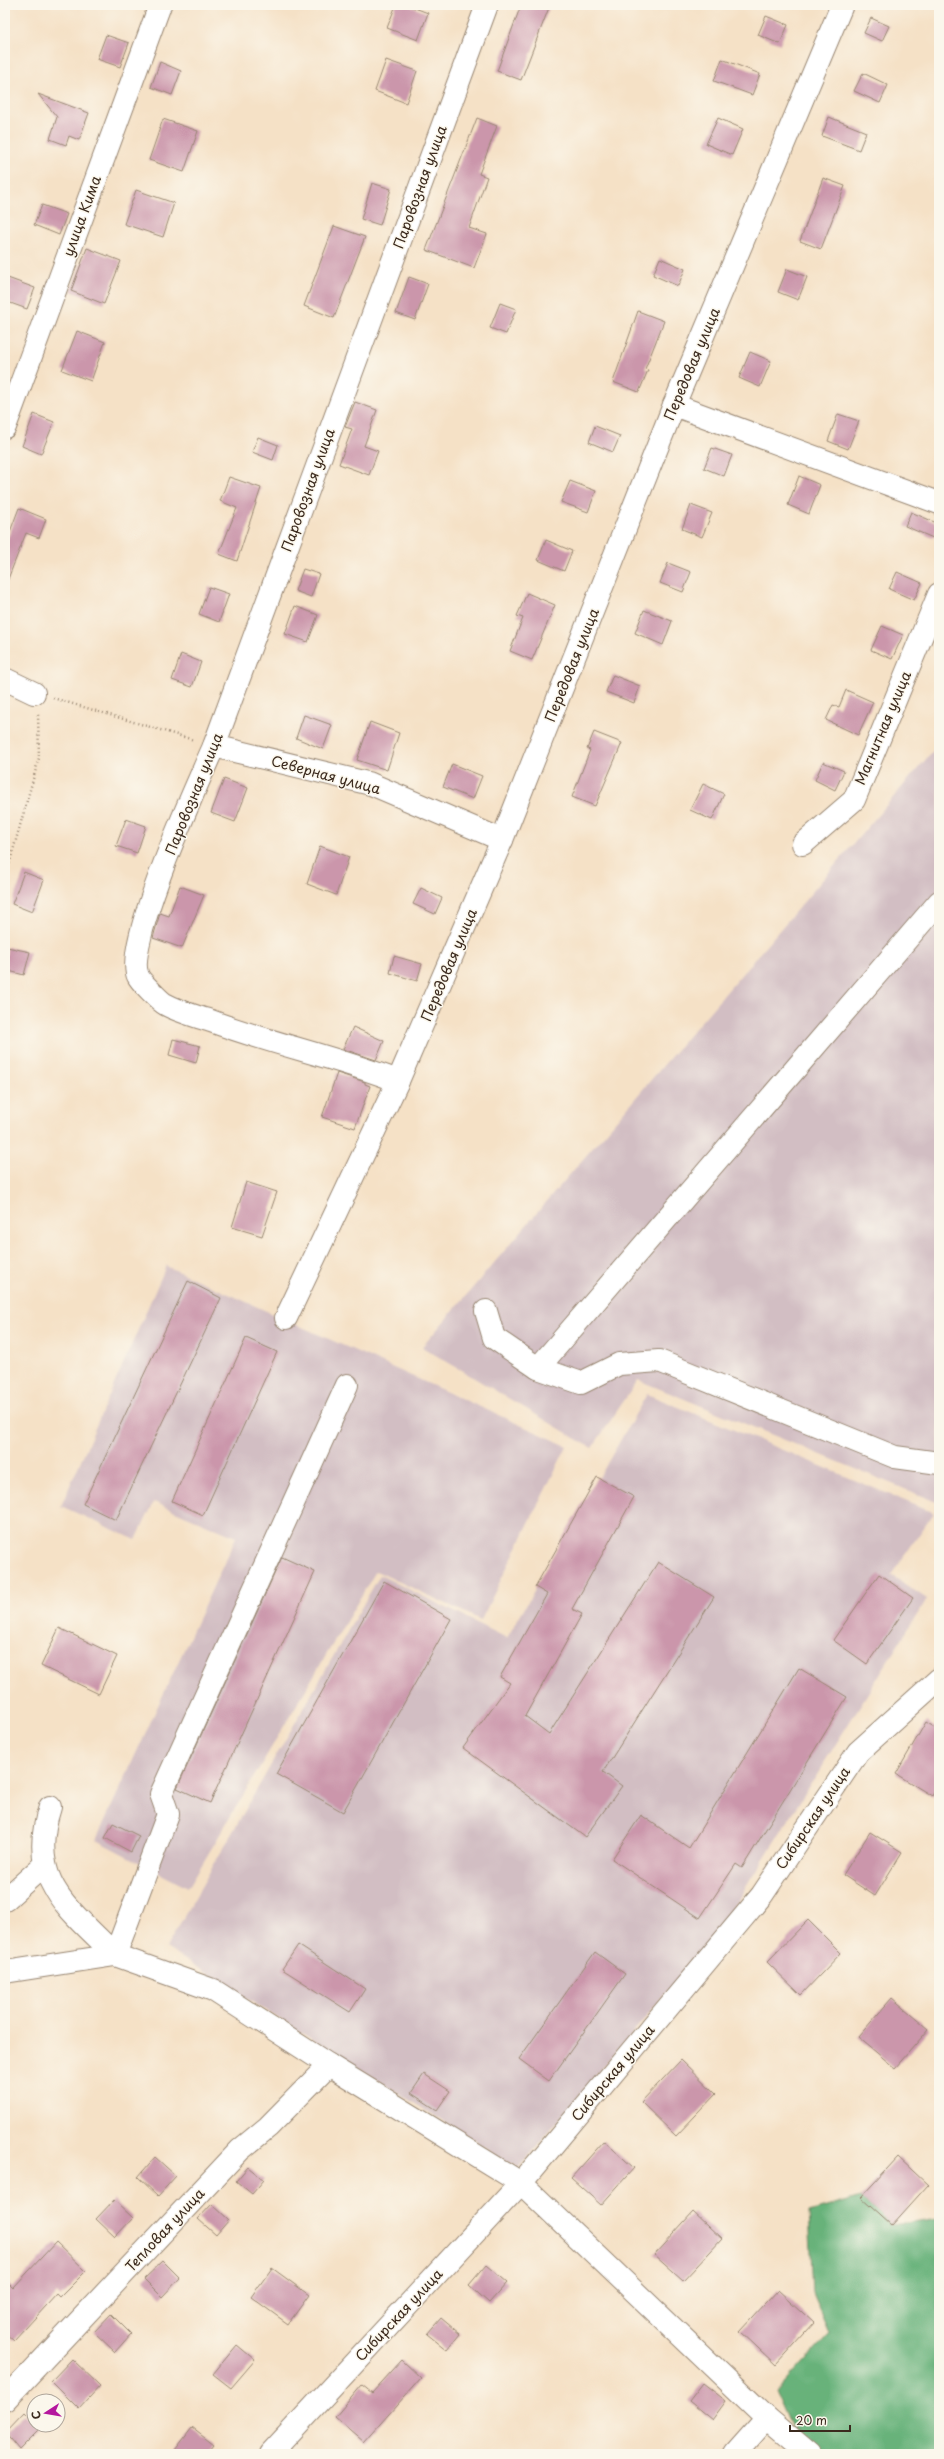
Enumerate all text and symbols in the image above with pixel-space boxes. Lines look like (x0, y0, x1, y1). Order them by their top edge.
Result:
street label: Паровозная улица (387, 122, 452, 251)
street label: улица Кима (57, 172, 106, 259)
street label: Передовая улица (658, 304, 725, 424)
street label: Паровозная улица (275, 425, 340, 554)
street label: Передовая улица (539, 605, 604, 725)
street label: Магнитная улица (849, 668, 916, 788)
street label: Паровозная улица (159, 729, 228, 858)
street label: Северная улица (269, 750, 383, 799)
street label: Передовая улица (415, 905, 482, 1025)
street label: Сибирская улица (770, 1762, 855, 1873)
street label: Сибирская улица (566, 2020, 659, 2125)
street label: Тепловая улица (120, 2183, 209, 2276)
street label: Сибирская улица (350, 2264, 447, 2366)
north arrow (26, 2393, 66, 2433)
scale bar (790, 2407, 850, 2433)
text: С (27, 2409, 45, 2421)
text: 20 m (796, 2411, 827, 2429)

